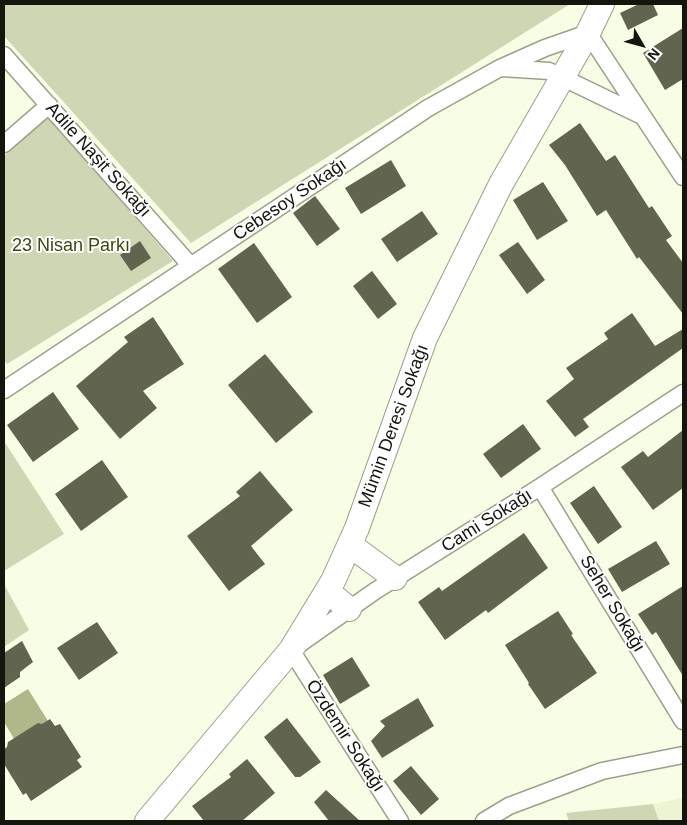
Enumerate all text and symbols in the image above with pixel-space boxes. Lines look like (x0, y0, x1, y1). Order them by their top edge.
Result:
north arrow (617, 20, 667, 70)
text: N (644, 45, 663, 63)
street label: Adile Naşit Sokağı (41, 98, 155, 222)
street label: Cebesoy Sokağı (229, 154, 351, 246)
park label: 23 Nisan Parkı (12, 235, 130, 257)
street label: Mümin Deresi Sokağı (354, 341, 434, 511)
street label: Cami Sokağı (438, 485, 536, 557)
street label: Seher Sokağı (575, 552, 649, 656)
street label: Özdemir Sokağı (301, 676, 389, 796)

